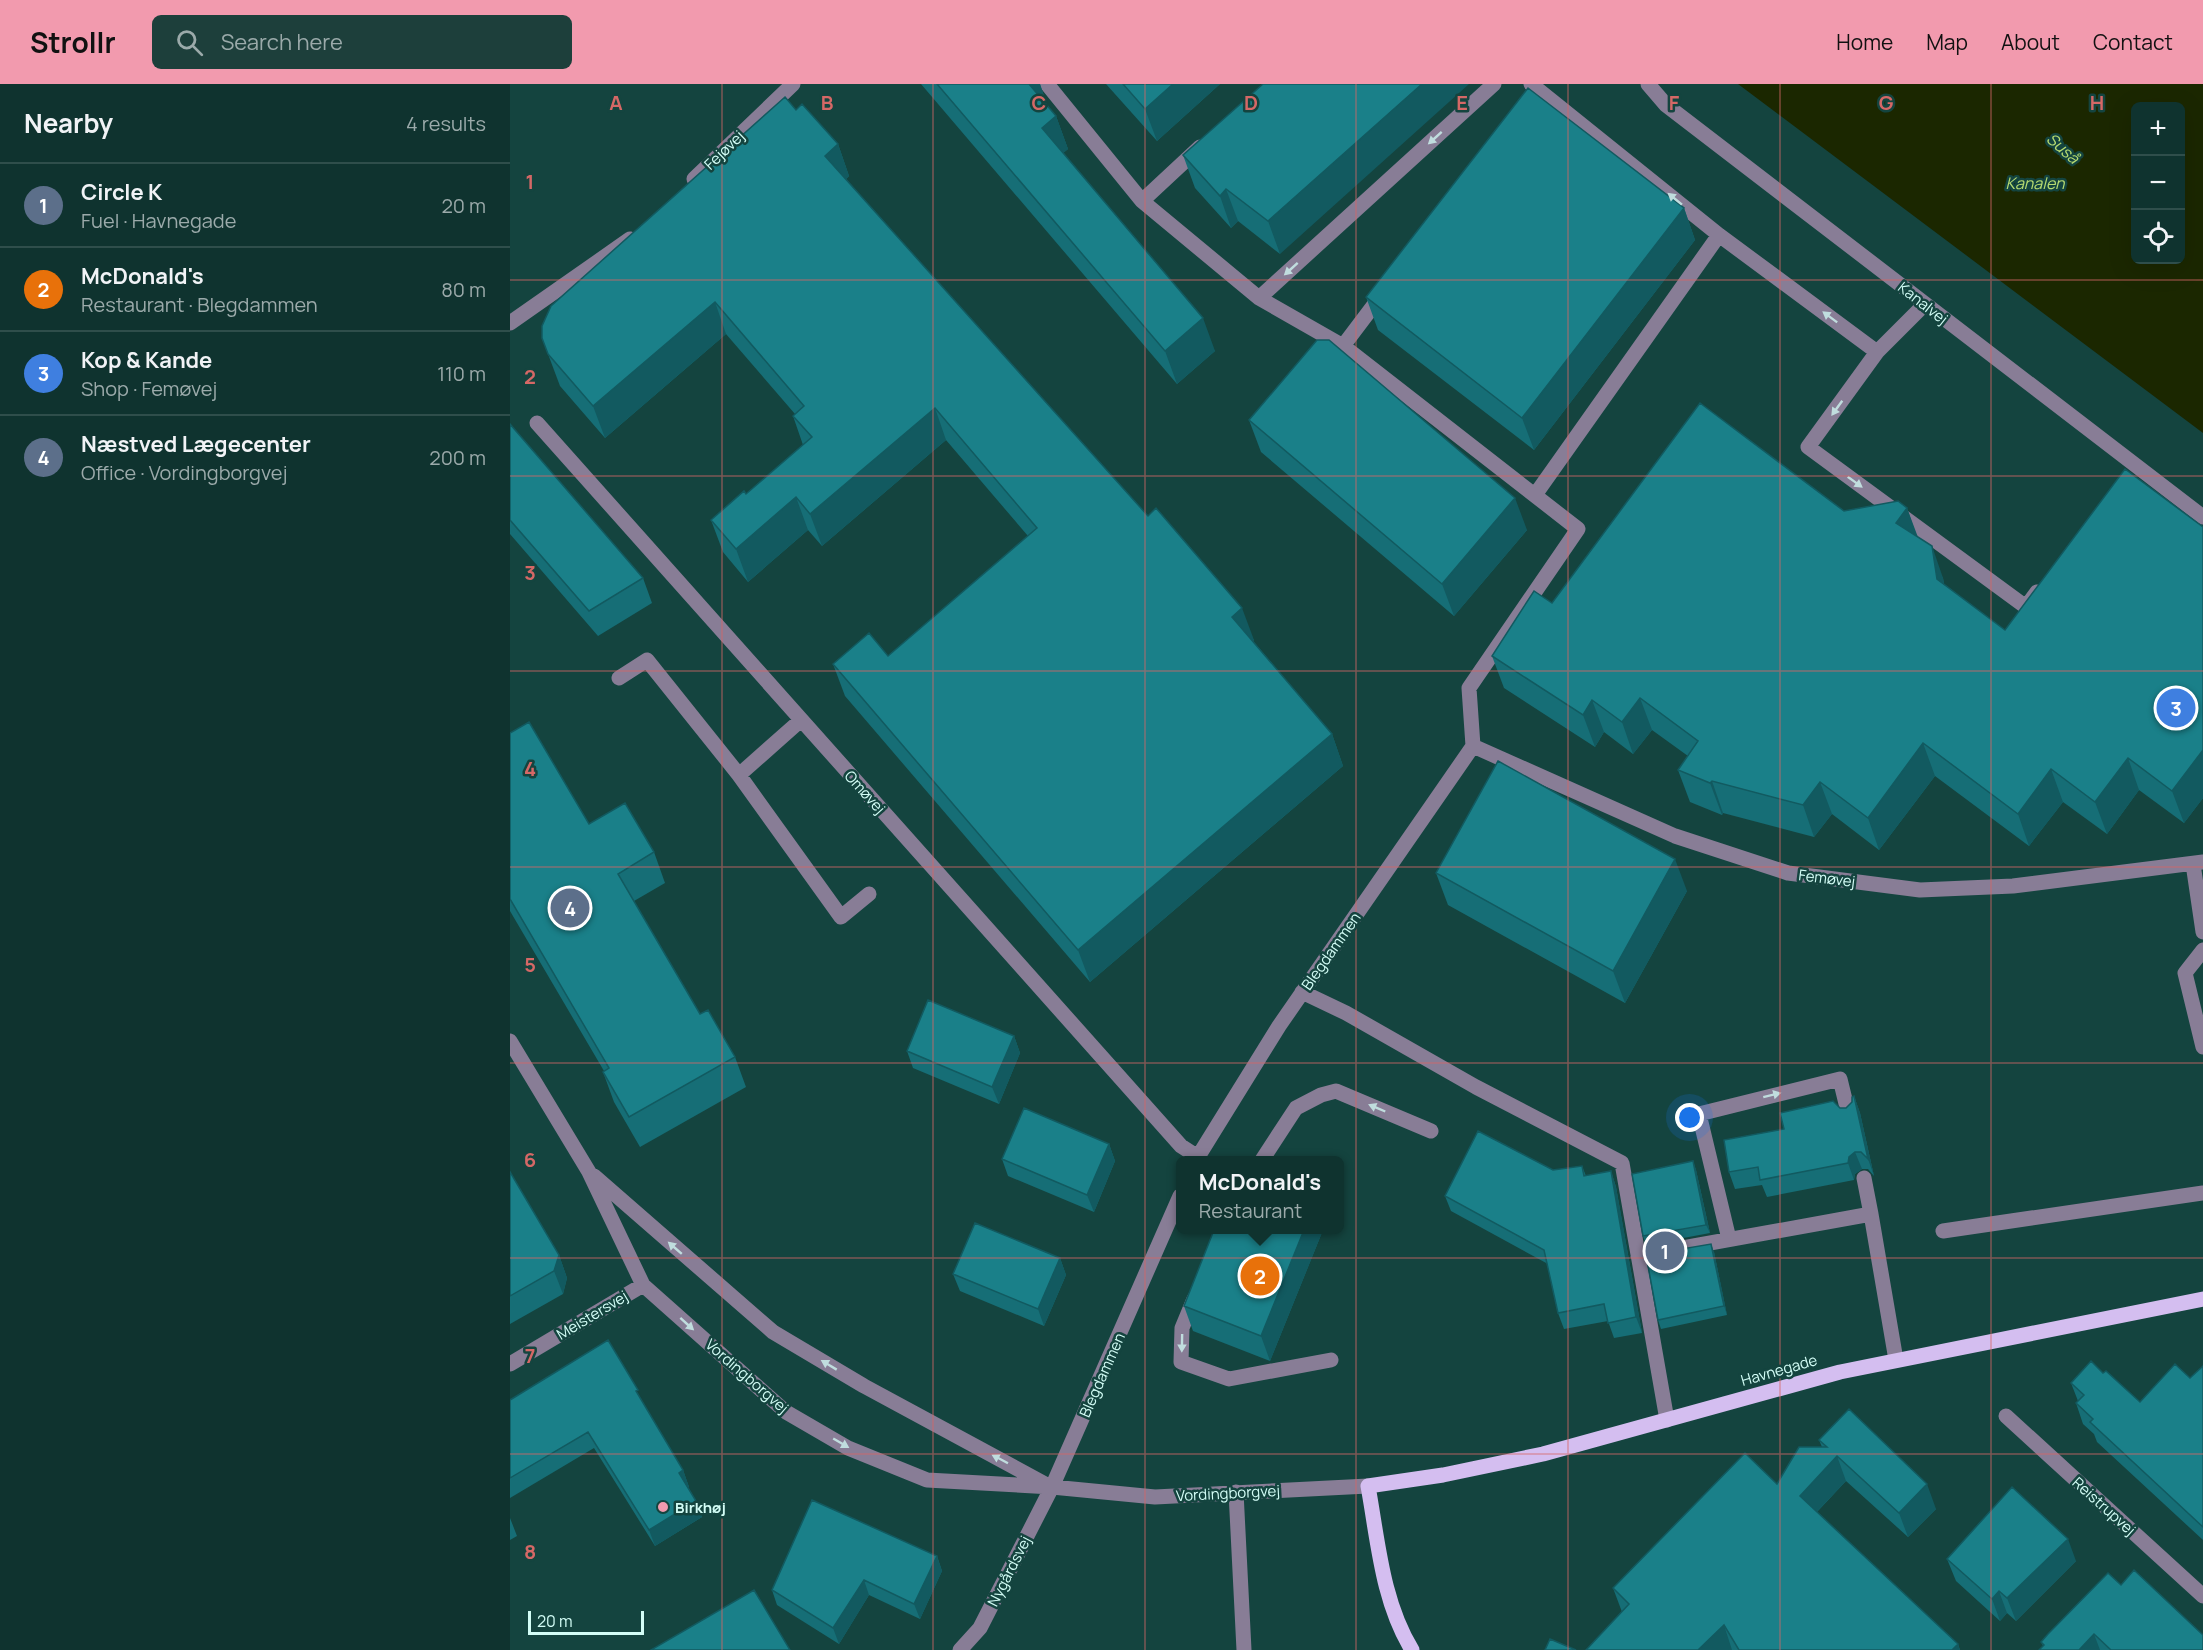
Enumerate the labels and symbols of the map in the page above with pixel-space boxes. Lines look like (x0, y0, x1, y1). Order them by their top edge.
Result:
text: A (609, 89, 623, 116)
text: B (821, 89, 834, 116)
text: C (1032, 89, 1046, 116)
text: D (1244, 89, 1258, 116)
text: E (1456, 89, 1468, 116)
text: F (1669, 89, 1680, 116)
text: G (1879, 89, 1894, 116)
text: H (2090, 89, 2104, 116)
street label: Fejøvej (699, 126, 749, 174)
water label: Suså (2042, 128, 2085, 169)
one-way arrow (1428, 130, 1442, 144)
text: 1 (526, 168, 534, 195)
water label: Kanalen (2005, 172, 2065, 194)
one-way arrow (1667, 193, 1683, 206)
one-way arrow (1284, 262, 1299, 275)
street label: Kanalvej (1894, 277, 1952, 329)
one-way arrow (1823, 312, 1838, 324)
text: 2 (524, 363, 536, 390)
one-way arrow (1831, 401, 1843, 416)
one-way arrow (1847, 476, 1863, 488)
text: 3 (524, 559, 536, 586)
pin: 3 (2156, 686, 2196, 730)
text: 4 (524, 755, 536, 782)
street label: Omøvej (840, 766, 890, 818)
street label: Femøvej (1797, 864, 1857, 892)
pin: 4 (550, 886, 590, 930)
street label: Blegdammen (1296, 908, 1366, 994)
text: 5 (524, 951, 536, 978)
one-way arrow (1763, 1090, 1782, 1100)
one-way arrow (1367, 1103, 1385, 1113)
your location (1675, 1103, 1704, 1132)
text: 6 (524, 1146, 536, 1173)
pin: 1 (1646, 1228, 1684, 1274)
one-way arrow (667, 1241, 683, 1254)
pin: 2 (1240, 1254, 1280, 1298)
street label: Meistersvej (552, 1285, 632, 1345)
one-way arrow (679, 1317, 694, 1330)
street label: Blegdammen (1074, 1329, 1130, 1421)
one-way arrow (1177, 1333, 1187, 1352)
street label: Vordingborgvej (701, 1334, 793, 1418)
text: 7 (525, 1342, 535, 1369)
street label: Havnegade (1738, 1349, 1820, 1391)
one-way arrow (821, 1360, 837, 1371)
one-way arrow (832, 1438, 849, 1448)
one-way arrow (991, 1454, 1008, 1464)
street label: Reistrupvej (2068, 1472, 2140, 1540)
street label: Vordingborgvej (1175, 1480, 1281, 1506)
place label: Birkhøj (675, 1497, 726, 1518)
marker: Birkhøj (656, 1500, 670, 1514)
street label: Nygårdsvej (982, 1532, 1036, 1610)
text: 8 (524, 1538, 536, 1565)
scale bar (528, 1608, 644, 1636)

